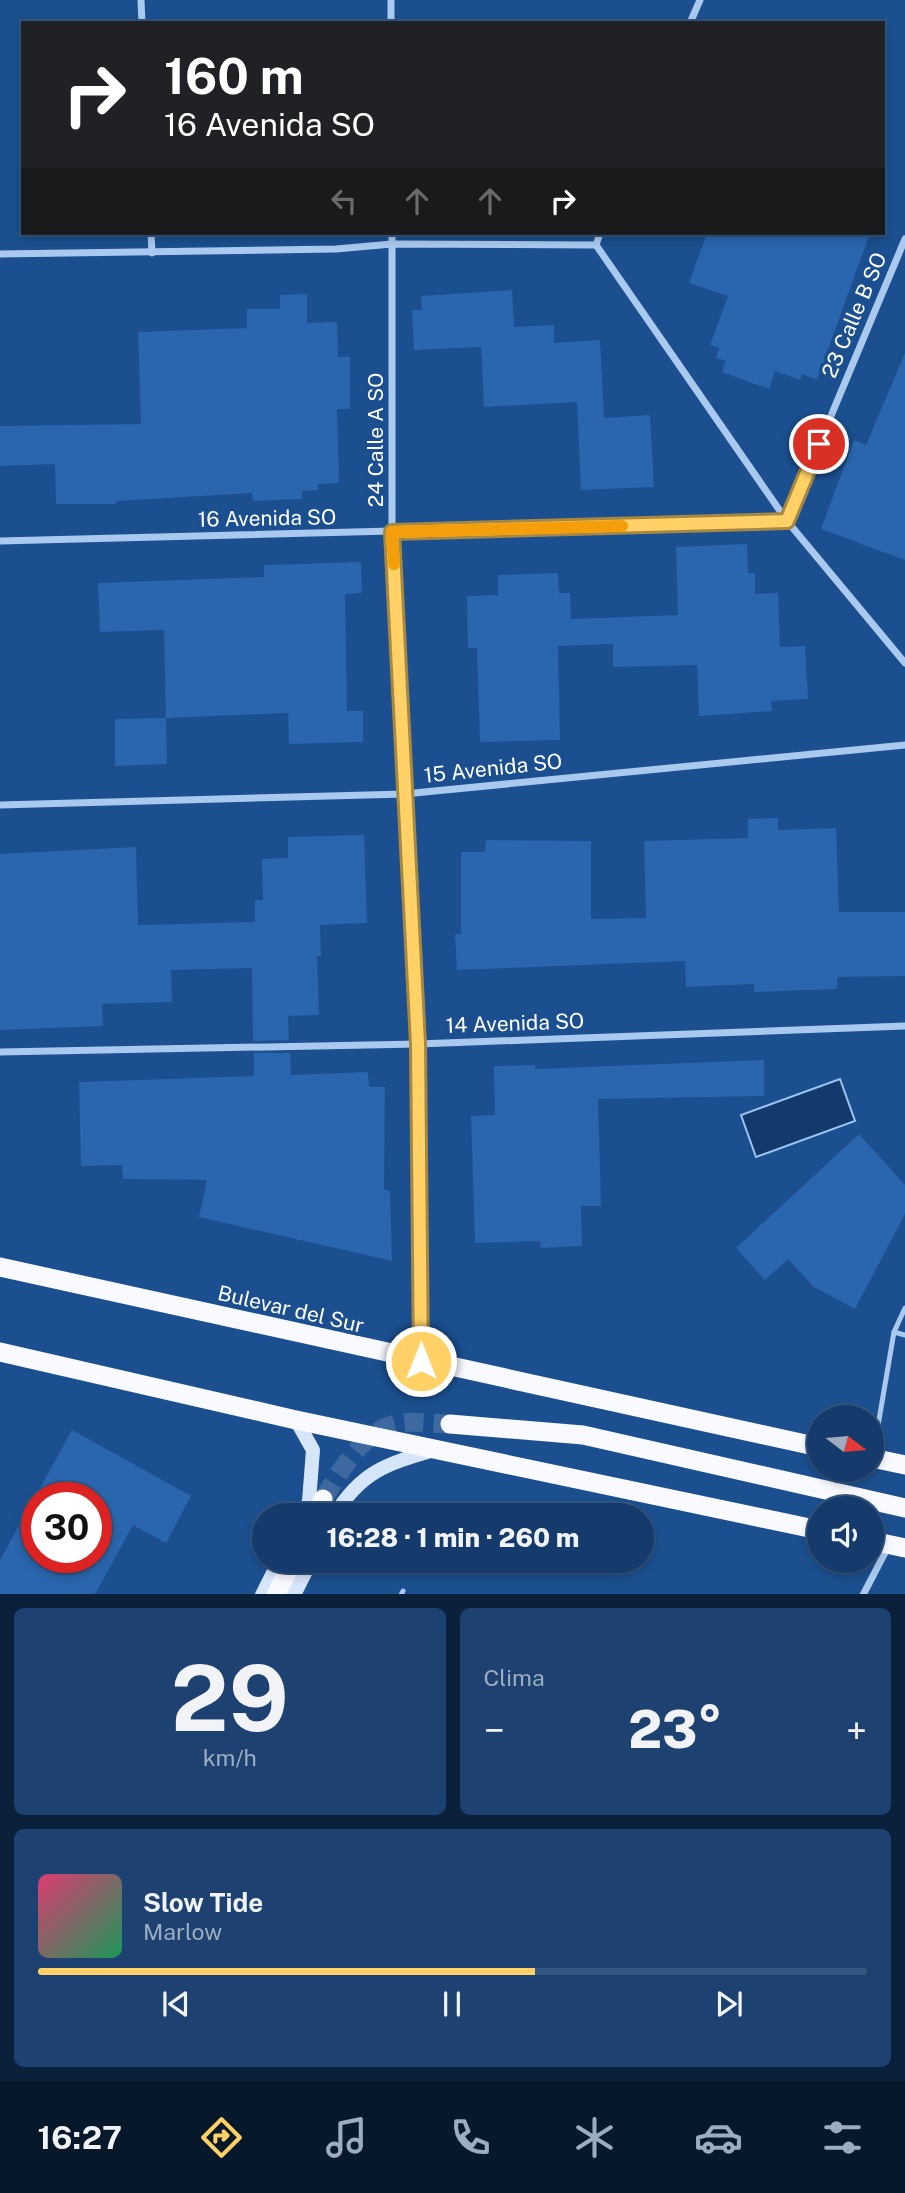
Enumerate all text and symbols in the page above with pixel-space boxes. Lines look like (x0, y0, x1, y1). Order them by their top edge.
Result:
text: 160 m (164, 47, 304, 105)
icon: right (49, 49, 140, 140)
text: 16 Avenida SO (164, 106, 375, 143)
icon: left (325, 182, 363, 220)
icon: ahead (398, 182, 436, 220)
icon: ahead (471, 182, 509, 220)
icon: right (544, 182, 582, 220)
street label: 23 Calle B SO (816, 248, 892, 382)
street label: 24 Calle A SO (363, 373, 388, 507)
pin (789, 414, 849, 474)
icon: arrive (800, 425, 838, 463)
street label: 16 Avenida SO (198, 504, 336, 532)
street label: 15 Avenida SO (423, 748, 563, 788)
street label: 14 Avenida SO (445, 1008, 585, 1038)
street label: Bulevar del Sur (215, 1280, 367, 1338)
position arrow (384, 1324, 458, 1398)
north arrow (807, 1405, 884, 1482)
map controls (807, 1405, 884, 1573)
speed limit sign: 30 (21, 1482, 112, 1573)
button: sound (807, 1496, 884, 1573)
text: 16:28 · 1 min · 260 m (326, 1522, 580, 1553)
text: 29 (171, 1645, 289, 1751)
text: Clima (484, 1664, 545, 1691)
text: 23° (628, 1699, 722, 1760)
text: − (484, 1708, 505, 1753)
text: + (846, 1708, 867, 1753)
text: km/h (203, 1744, 257, 1771)
text: Slow Tide (143, 1887, 263, 1918)
text: Marlow (143, 1918, 222, 1945)
icon: previous (157, 1985, 195, 2023)
icon: pause (433, 1985, 471, 2023)
icon: next (710, 1985, 748, 2023)
icon: directions (197, 2113, 246, 2162)
icon: music (322, 2113, 371, 2162)
icon: phone (446, 2113, 495, 2162)
icon: climate (570, 2113, 619, 2162)
icon: car (694, 2113, 743, 2162)
icon: filters (818, 2113, 867, 2162)
text: 16:27 (38, 2119, 122, 2156)

